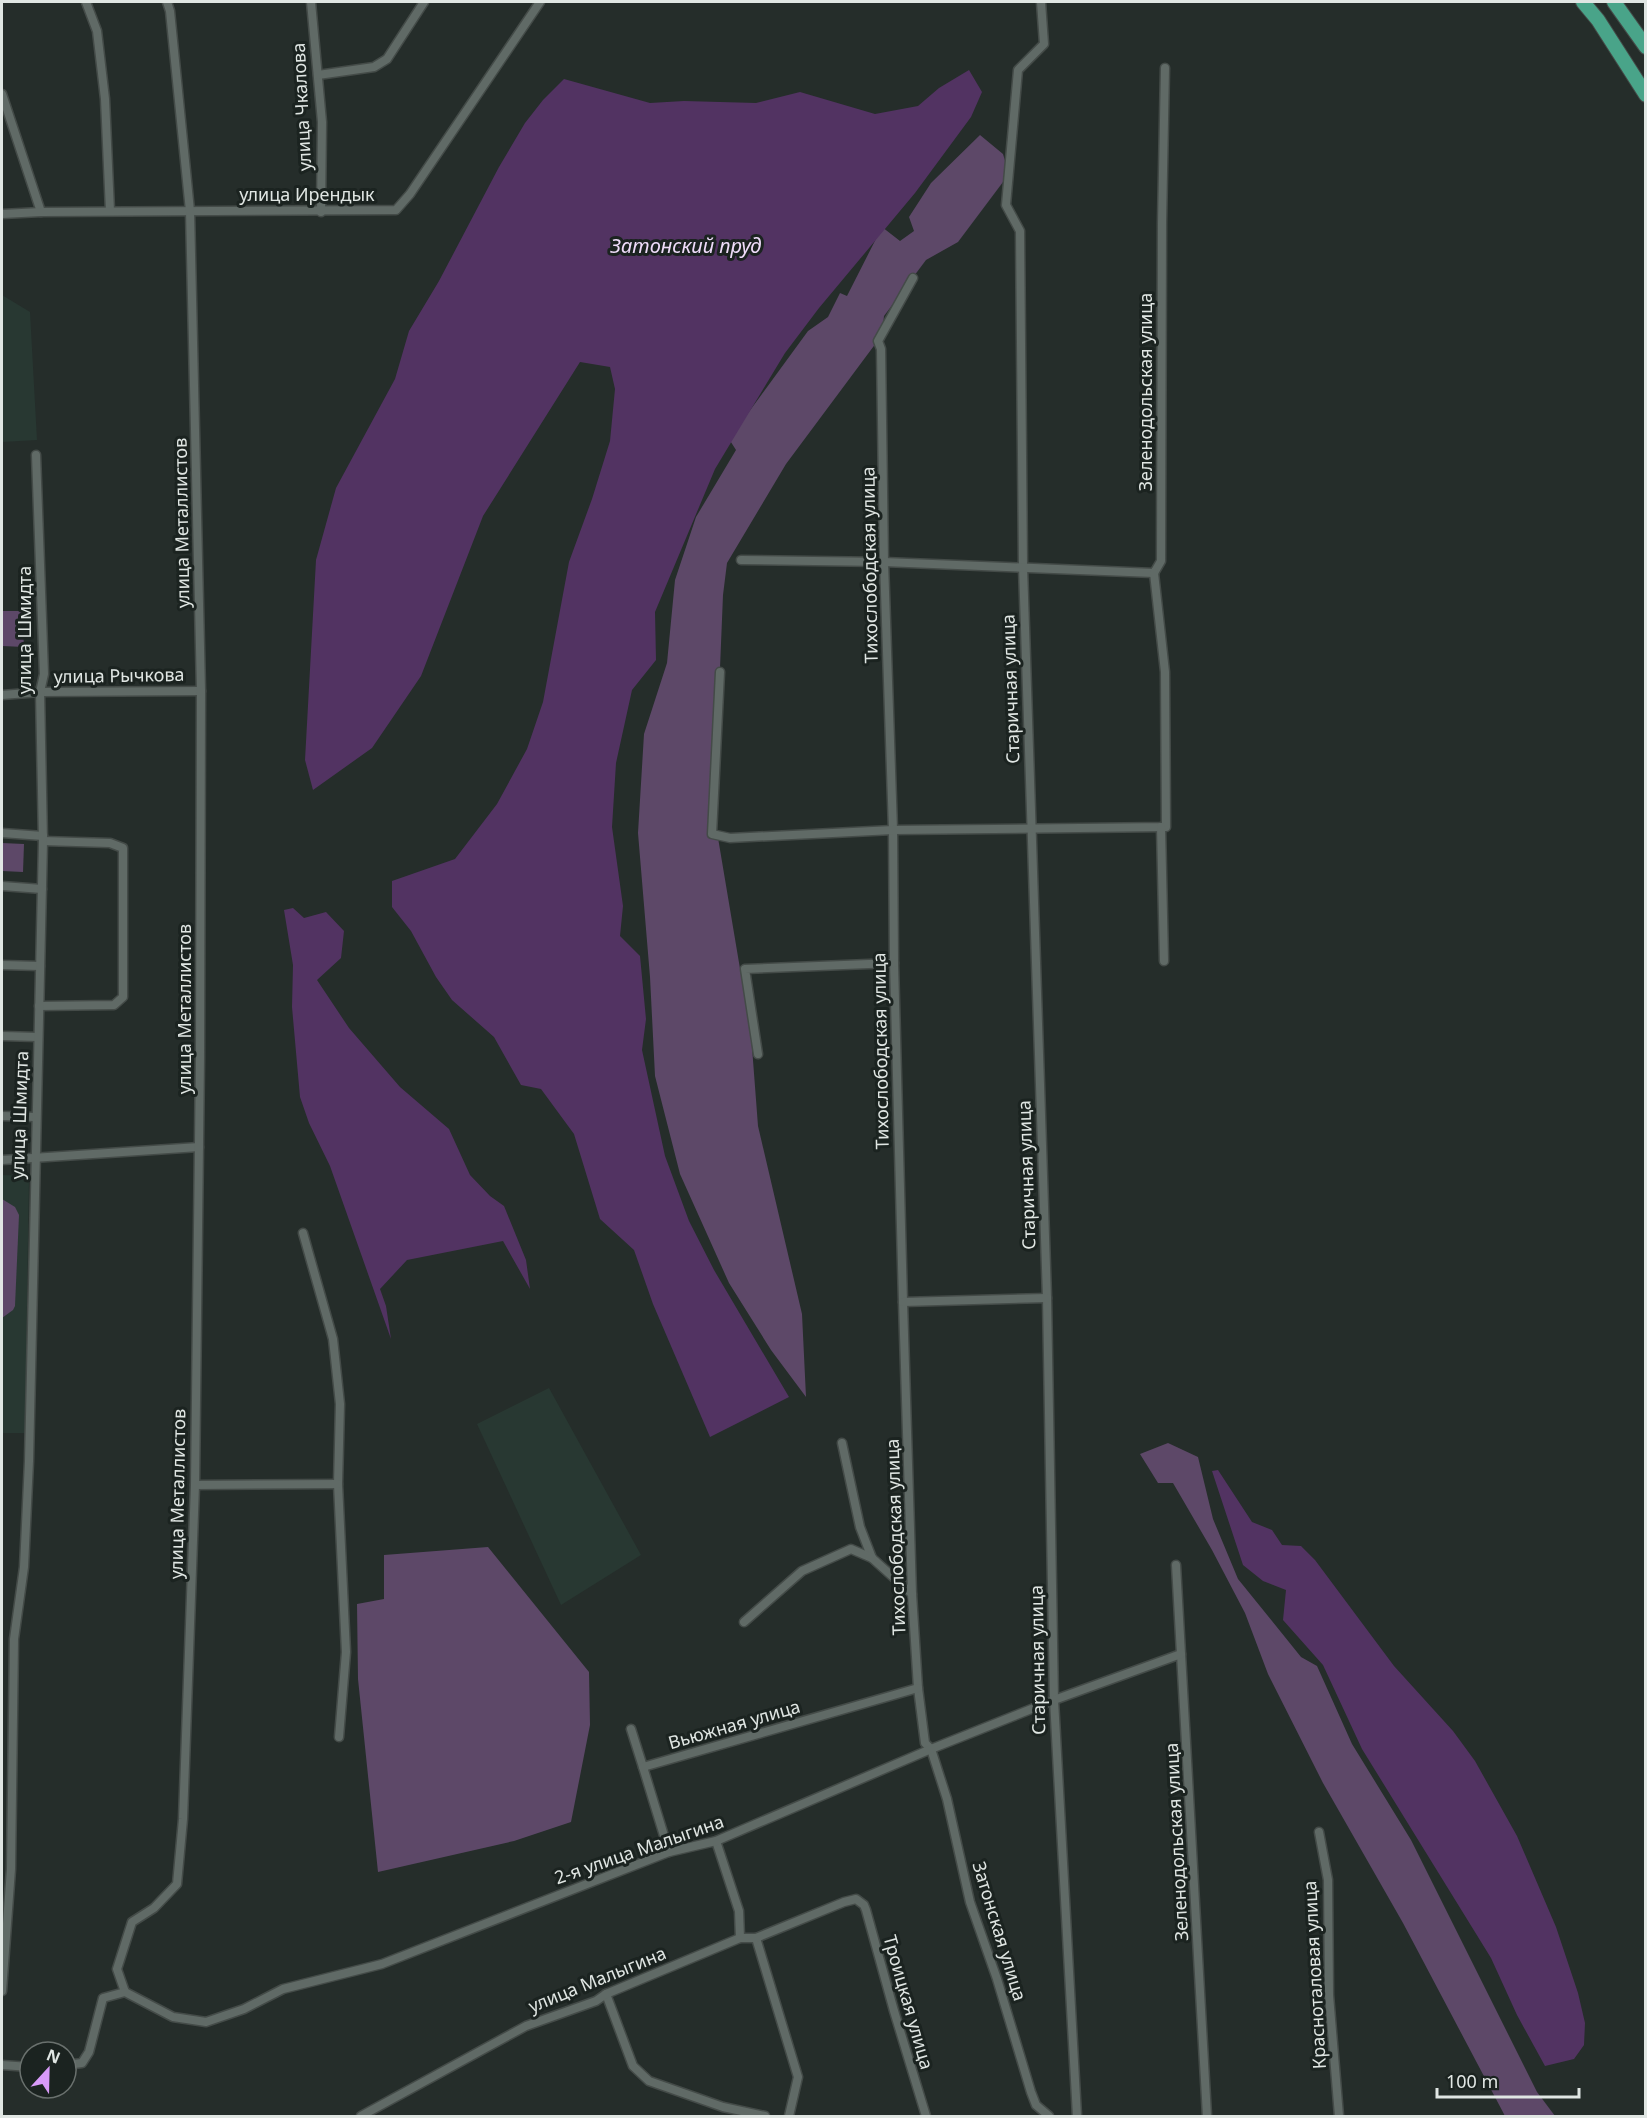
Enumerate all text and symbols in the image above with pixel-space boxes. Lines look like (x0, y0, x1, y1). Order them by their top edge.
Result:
street label: улица Чкалова (286, 42, 316, 172)
street label: улица Ирендык (239, 182, 375, 206)
water label: Затонский пруд (610, 232, 761, 259)
street label: Зеленодольская улица (1133, 293, 1157, 491)
street label: улица Металлистов (168, 438, 194, 608)
street label: Тихослободская улица (855, 466, 883, 664)
street label: улица Шмидта (12, 566, 36, 694)
street label: Старичная улица (995, 614, 1025, 764)
street label: улица Рычкова (53, 662, 185, 688)
street label: улица Металлистов (172, 924, 196, 1094)
street label: Тихослободская улица (866, 952, 894, 1150)
street label: улица Шмидта (5, 1050, 33, 1180)
street label: Старичная улица (1011, 1100, 1041, 1250)
street label: улица Металлистов (164, 1409, 190, 1579)
street label: Тихослободская улица (880, 1438, 910, 1636)
street label: Старичная улица (1024, 1585, 1050, 1735)
street label: Вьюжная улица (665, 1694, 803, 1754)
street label: Зеленодольская улица (1159, 1742, 1193, 1942)
street label: 2-я улица Малыгина (551, 1809, 727, 1889)
street label: Затонская улица (967, 1858, 1033, 2004)
street label: Красноталовая улица (1297, 1880, 1331, 2070)
street label: Троицкая улица (878, 1932, 940, 2072)
street label: улица Малыгина (525, 1940, 669, 2018)
north arrow (18, 2040, 78, 2100)
text: N (43, 2043, 64, 2069)
scale bar (1437, 2061, 1580, 2099)
text: 100 m (1446, 2069, 1498, 2093)

